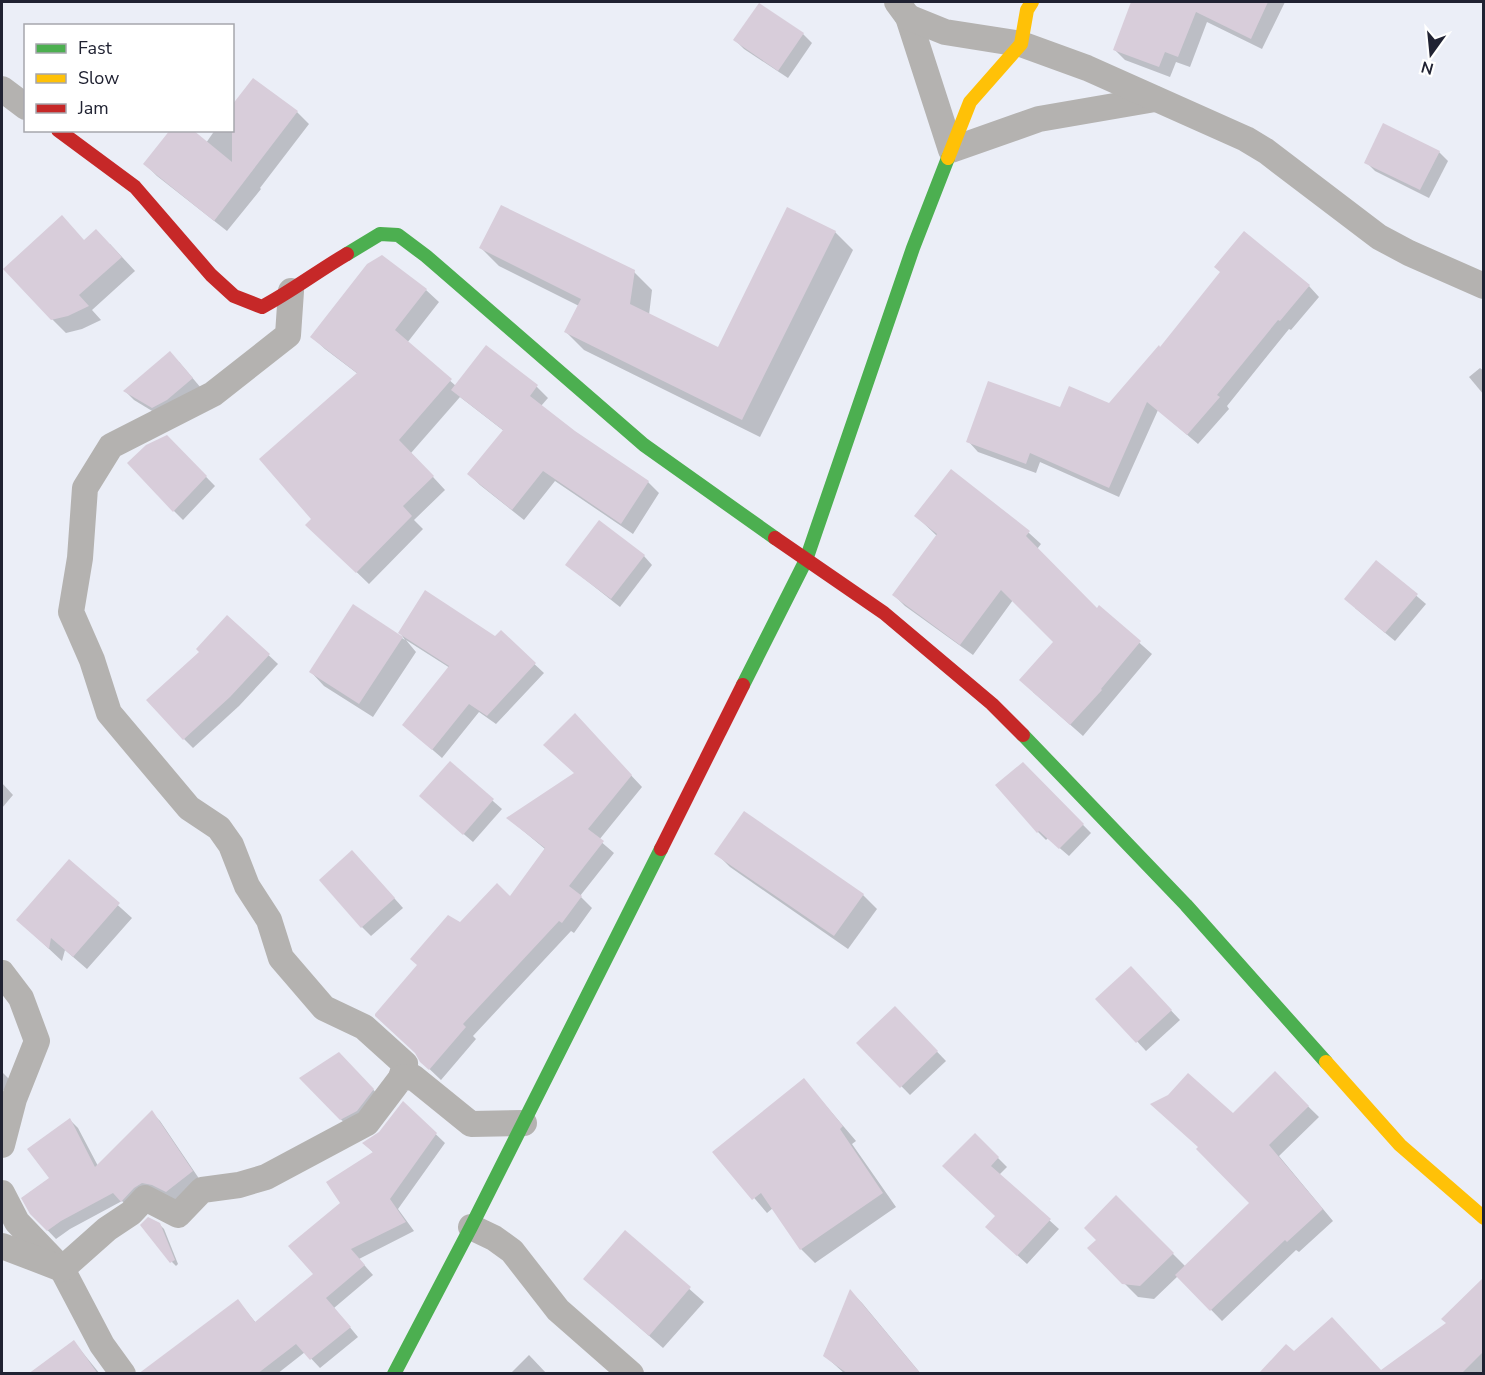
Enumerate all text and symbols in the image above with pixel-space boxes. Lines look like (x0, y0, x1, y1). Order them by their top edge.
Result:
legend (24, 24, 234, 132)
north arrow (1401, 24, 1461, 84)
text: Fast (78, 36, 113, 60)
text: N (1419, 55, 1436, 80)
text: Slow (78, 66, 119, 90)
text: Jam (77, 96, 109, 120)

